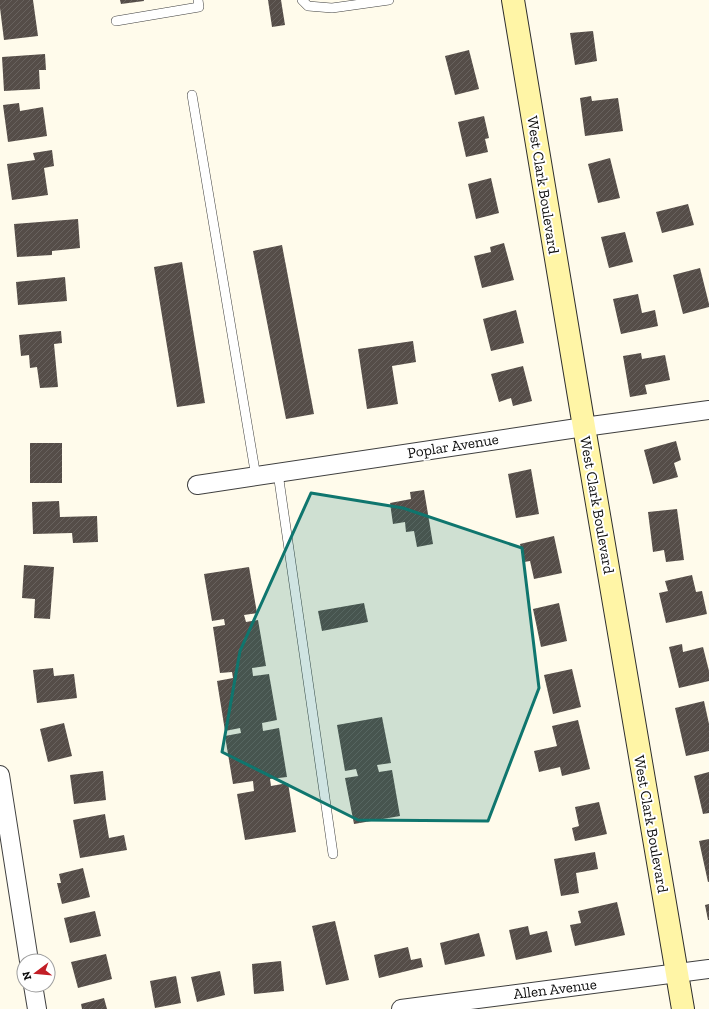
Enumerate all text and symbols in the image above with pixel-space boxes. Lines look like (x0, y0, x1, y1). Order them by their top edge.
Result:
street label: West Clark Boulevard (523, 115, 563, 256)
street label: Poplar Avenue (406, 430, 500, 462)
street label: West Clark Boulevard (576, 435, 618, 576)
street label: West Clark Boulevard (630, 754, 672, 895)
north arrow (16, 953, 56, 993)
text: N (19, 969, 34, 981)
street label: Allen Avenue (512, 975, 598, 1003)

